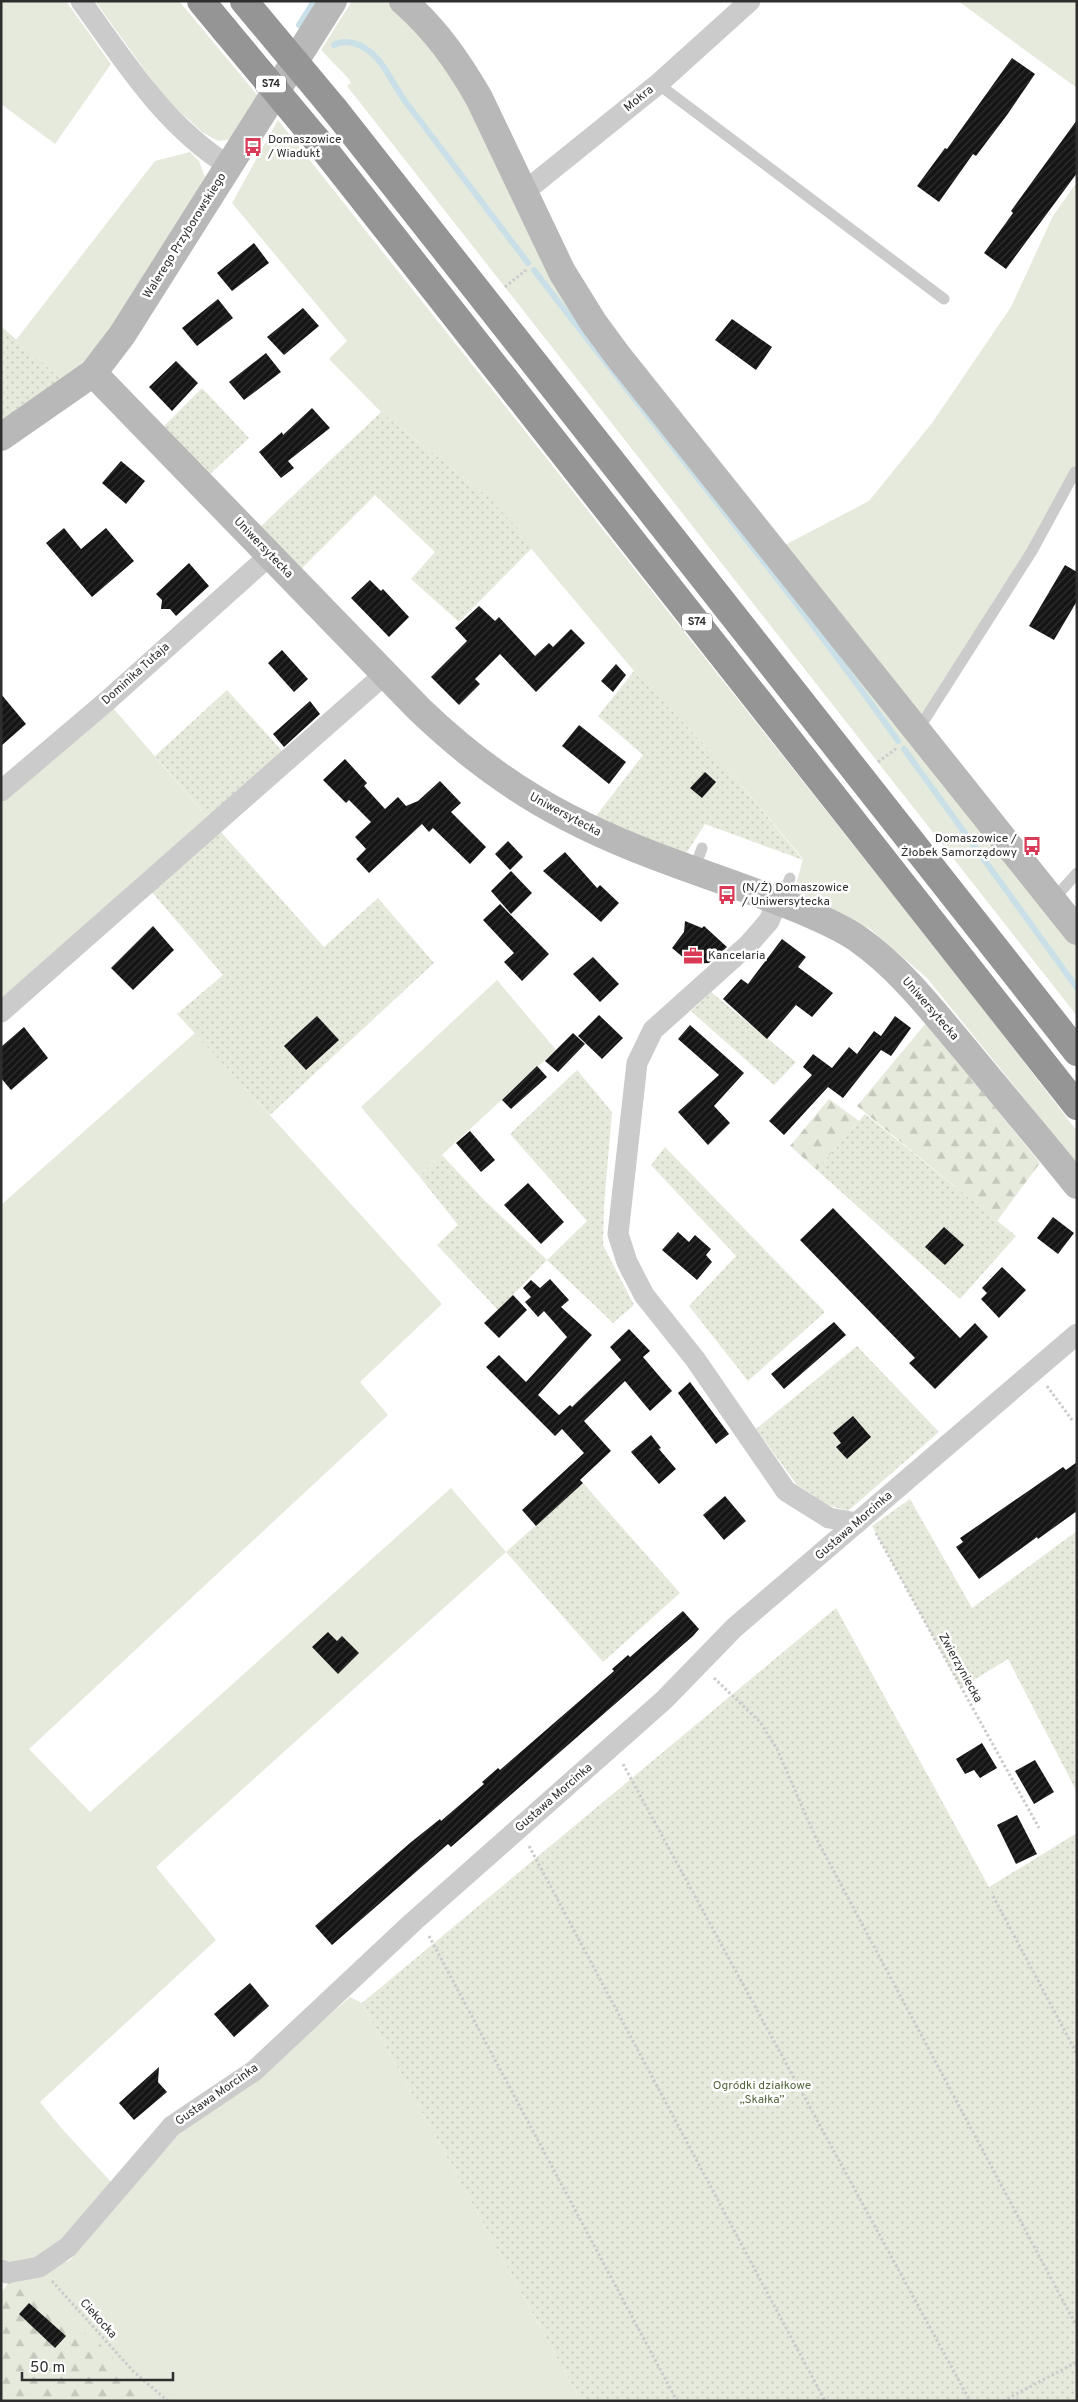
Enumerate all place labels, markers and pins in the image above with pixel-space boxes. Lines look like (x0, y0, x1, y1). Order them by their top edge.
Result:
place label: Domaszowice / Wiadukt (267, 132, 341, 162)
bus stop icon: Domaszowice / Wiadukt (242, 136, 264, 158)
place label: Domaszowice / Żłobek Samorządowy (901, 831, 1017, 861)
bus stop icon: Domaszowice / Żłobek Samorządowy (1021, 835, 1043, 857)
place label: (N/Ż) Domaszowice / Uniwersytecka (741, 880, 849, 910)
bus stop icon: (N/Ż) Domaszowice / Uniwersytecka (716, 884, 738, 906)
office icon: Kancelaria (682, 945, 704, 967)
place label: Kancelaria (708, 948, 765, 964)

